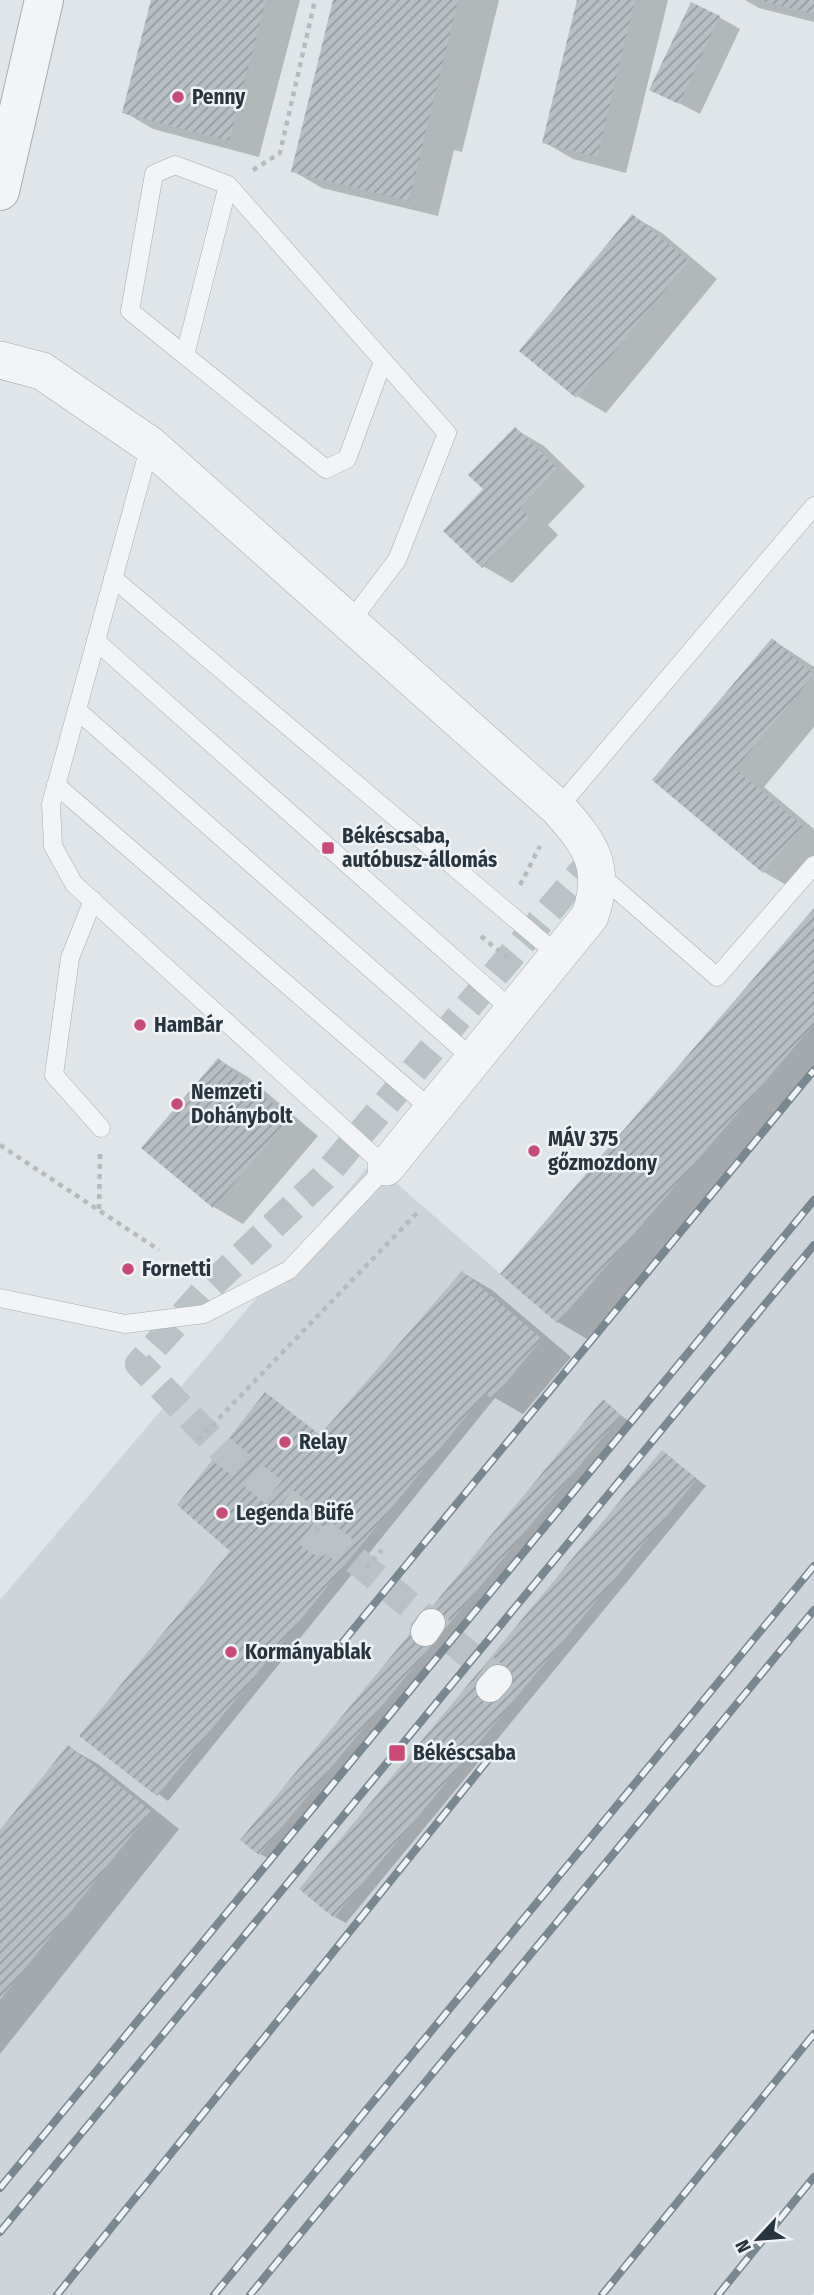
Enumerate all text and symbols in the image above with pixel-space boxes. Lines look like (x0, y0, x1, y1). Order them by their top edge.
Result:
place label: Penny (192, 84, 246, 110)
marker: Penny (170, 89, 186, 105)
place label: Békéscsaba, autóbusz-állomás (342, 823, 497, 873)
marker: Békéscsaba, autóbusz-állomás (320, 840, 336, 856)
place label: HamBár (154, 1012, 223, 1038)
marker: HamBár (132, 1017, 148, 1033)
place label: Nemzeti Dohánybolt (191, 1079, 293, 1129)
marker: Nemzeti Dohánybolt (169, 1096, 185, 1112)
place label: MÁV 375 gőzmozdony (548, 1125, 658, 1176)
marker: MÁV 375 gőzmozdony (526, 1143, 542, 1159)
place label: Fornetti (142, 1256, 211, 1282)
marker: Fornetti (120, 1261, 136, 1277)
place label: Relay (299, 1429, 348, 1455)
marker: Relay (277, 1434, 293, 1450)
place label: Legenda Büfé (236, 1500, 354, 1526)
marker: Legenda Büfé (214, 1505, 230, 1521)
place label: Kormányablak (245, 1639, 372, 1665)
marker: Kormányablak (223, 1644, 239, 1660)
place label: Békéscsaba (413, 1740, 516, 1766)
marker: Békéscsaba (387, 1743, 407, 1763)
north arrow (723, 2204, 793, 2274)
text: N (730, 2236, 756, 2256)

